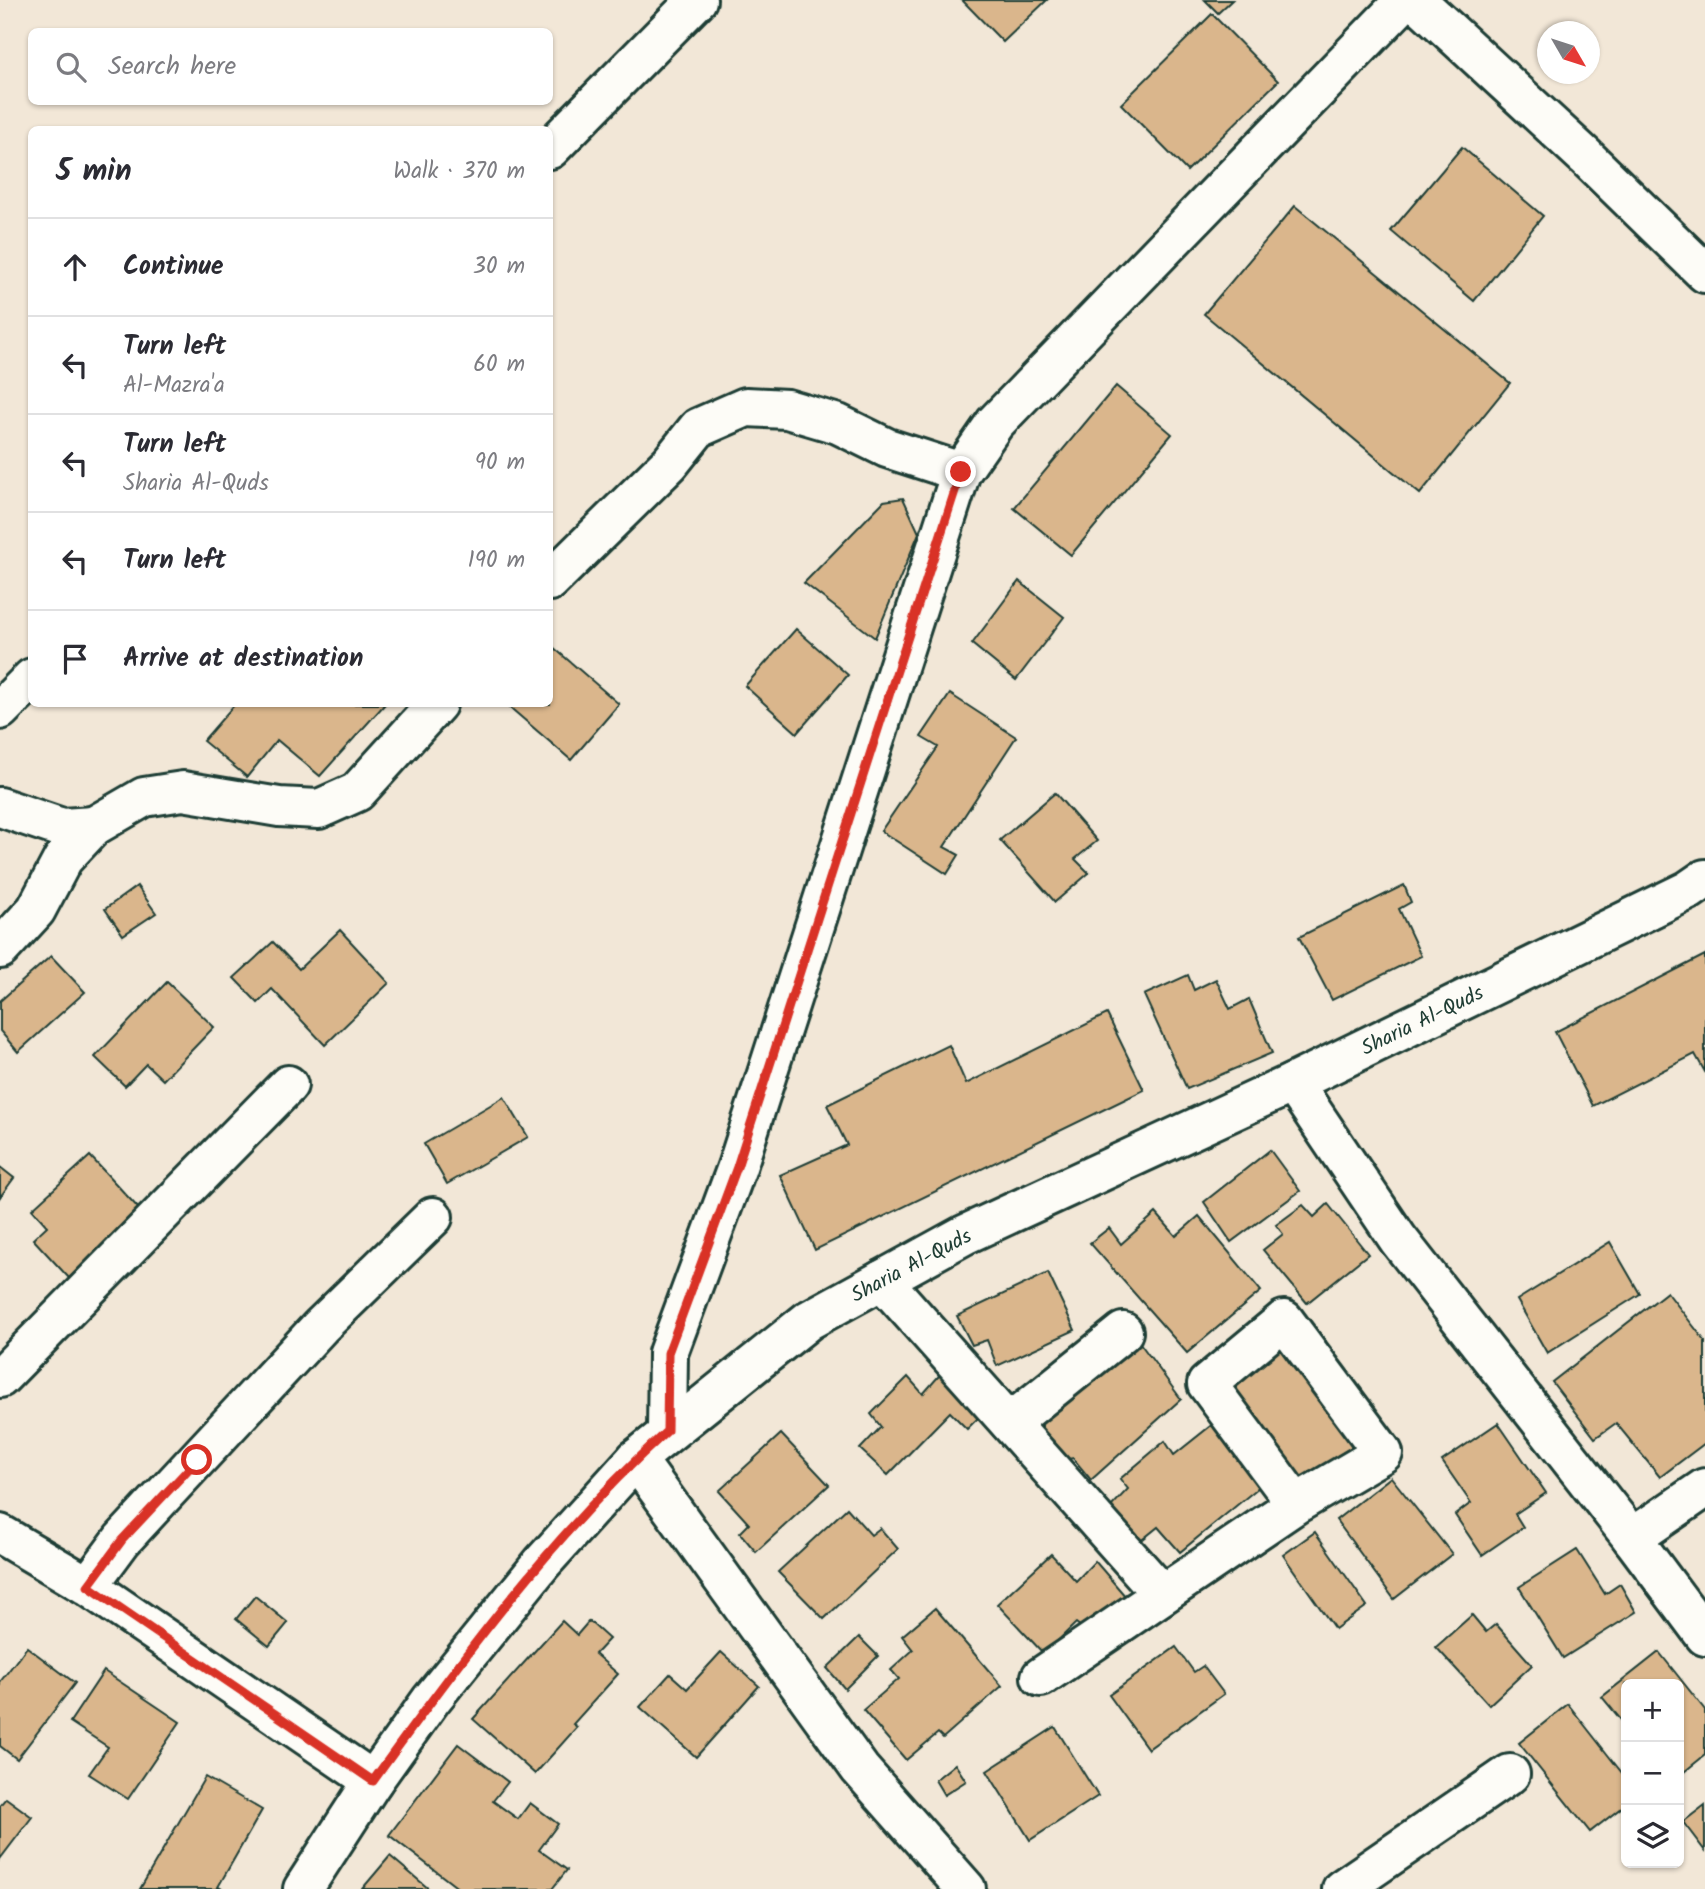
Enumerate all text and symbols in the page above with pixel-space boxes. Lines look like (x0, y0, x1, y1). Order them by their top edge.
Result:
north arrow (1537, 21, 1600, 84)
search box (28, 28, 553, 105)
text: Search here (108, 46, 236, 88)
icon: search (52, 48, 90, 86)
text: 5 min (56, 148, 132, 196)
text: Walk · 370 m (393, 154, 525, 190)
text: Continue (123, 246, 224, 288)
icon: ahead (56, 248, 94, 286)
text: 30 m (473, 249, 525, 285)
text: Turn left (123, 326, 226, 368)
icon: left (56, 346, 94, 384)
text: 60 m (473, 347, 525, 383)
text: Al-Mazra'a (123, 368, 225, 404)
text: Turn left (123, 424, 226, 466)
icon: left (56, 444, 94, 482)
text: 90 m (475, 445, 525, 481)
route end (945, 456, 976, 487)
text: Sharia Al-Quds (123, 466, 269, 502)
text: Turn left (123, 540, 226, 582)
icon: left (56, 542, 94, 580)
text: 190 m (468, 543, 525, 579)
text: Arrive at destination (123, 638, 363, 680)
icon: arrive (56, 640, 94, 678)
street label: Sharia Al-Quds (1356, 977, 1490, 1065)
street label: Sharia Al-Quds (845, 1221, 978, 1312)
route start (181, 1444, 212, 1475)
map controls (1621, 1679, 1684, 1868)
button: + (1621, 1679, 1684, 1742)
button: − (1621, 1742, 1684, 1805)
button: layers (1621, 1805, 1684, 1868)

